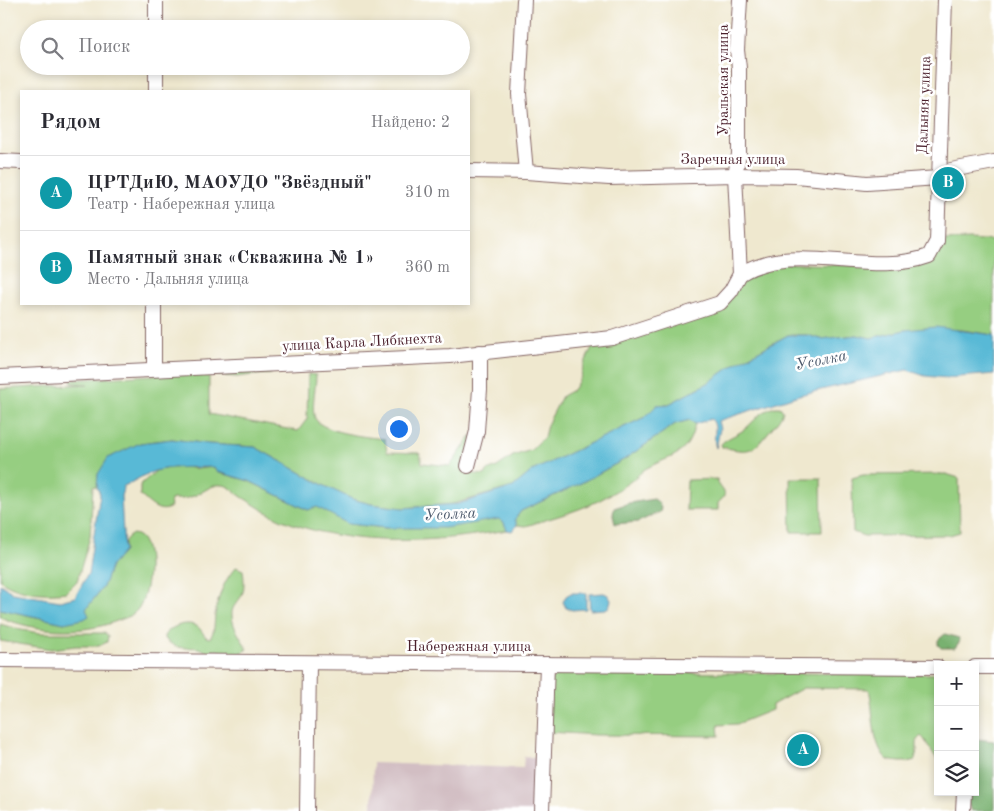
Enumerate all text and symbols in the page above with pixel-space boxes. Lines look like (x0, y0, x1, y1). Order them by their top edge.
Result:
search box (20, 20, 470, 75)
street label: Уральская улица (717, 23, 732, 136)
icon: search (38, 34, 66, 62)
text: Поиск (78, 38, 130, 57)
street label: Дальняя улица (916, 55, 934, 155)
text: Рядом (40, 112, 101, 133)
text: Найдено: 2 (371, 115, 450, 131)
street label: Заречная улица (681, 153, 786, 168)
pin: B (932, 164, 964, 202)
text: ЦРТДиЮ, МАОУДО "Звёздный" (87, 174, 372, 193)
text: A (50, 185, 62, 201)
text: 310 m (405, 185, 450, 201)
text: Театр · Набережная улица (87, 197, 275, 213)
text: Памятный знак «Скважина № 1» (87, 249, 374, 268)
text: B (50, 260, 62, 276)
text: 360 m (405, 260, 450, 276)
text: Место · Дальняя улица (87, 272, 249, 288)
street label: улица Карла Либкнехта (282, 331, 443, 355)
water label: Усолка (794, 348, 849, 374)
your location (386, 416, 412, 442)
water label: Усолка (423, 506, 477, 524)
street label: Набережная улица (406, 640, 532, 655)
map controls (934, 661, 979, 796)
button: + (934, 661, 979, 706)
button: − (934, 706, 979, 751)
pin: A (787, 731, 819, 769)
button: layers (934, 751, 979, 796)

